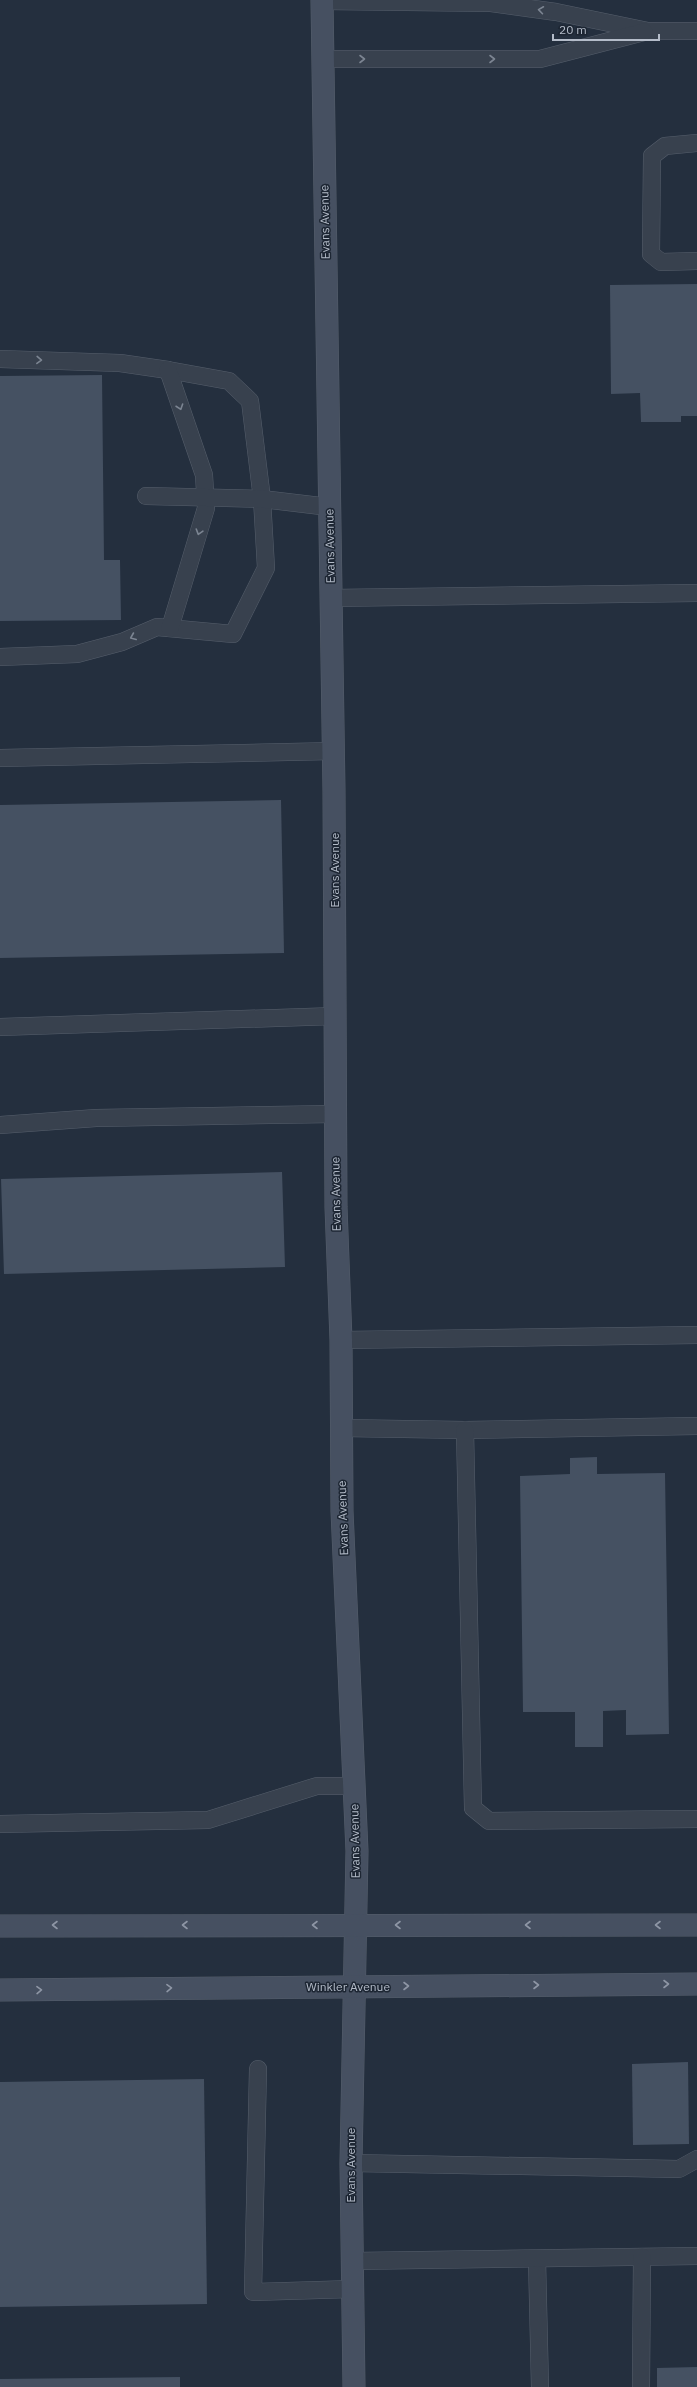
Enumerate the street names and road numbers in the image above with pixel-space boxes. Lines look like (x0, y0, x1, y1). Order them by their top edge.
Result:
street label: Evans Avenue (316, 184, 333, 260)
street label: Evans Avenue (321, 508, 338, 584)
street label: Evans Avenue (327, 832, 342, 907)
street label: Evans Avenue (327, 1156, 344, 1232)
street label: Evans Avenue (334, 1480, 351, 1556)
street label: Evans Avenue (346, 1803, 363, 1879)
street label: Winkler Avenue (306, 1979, 390, 1994)
street label: Evans Avenue (343, 2127, 358, 2202)

